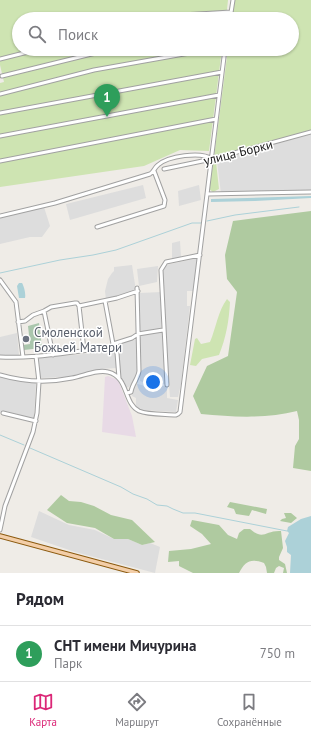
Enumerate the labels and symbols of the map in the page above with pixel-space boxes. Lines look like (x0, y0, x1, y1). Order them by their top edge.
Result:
pin: 1 (94, 84, 120, 117)
street label: улица Борки (202, 136, 275, 169)
place label: Смоленской Божьей Матери (34, 324, 122, 356)
marker: Смоленской Божьей Матери (21, 334, 31, 344)
your location (143, 372, 163, 392)

